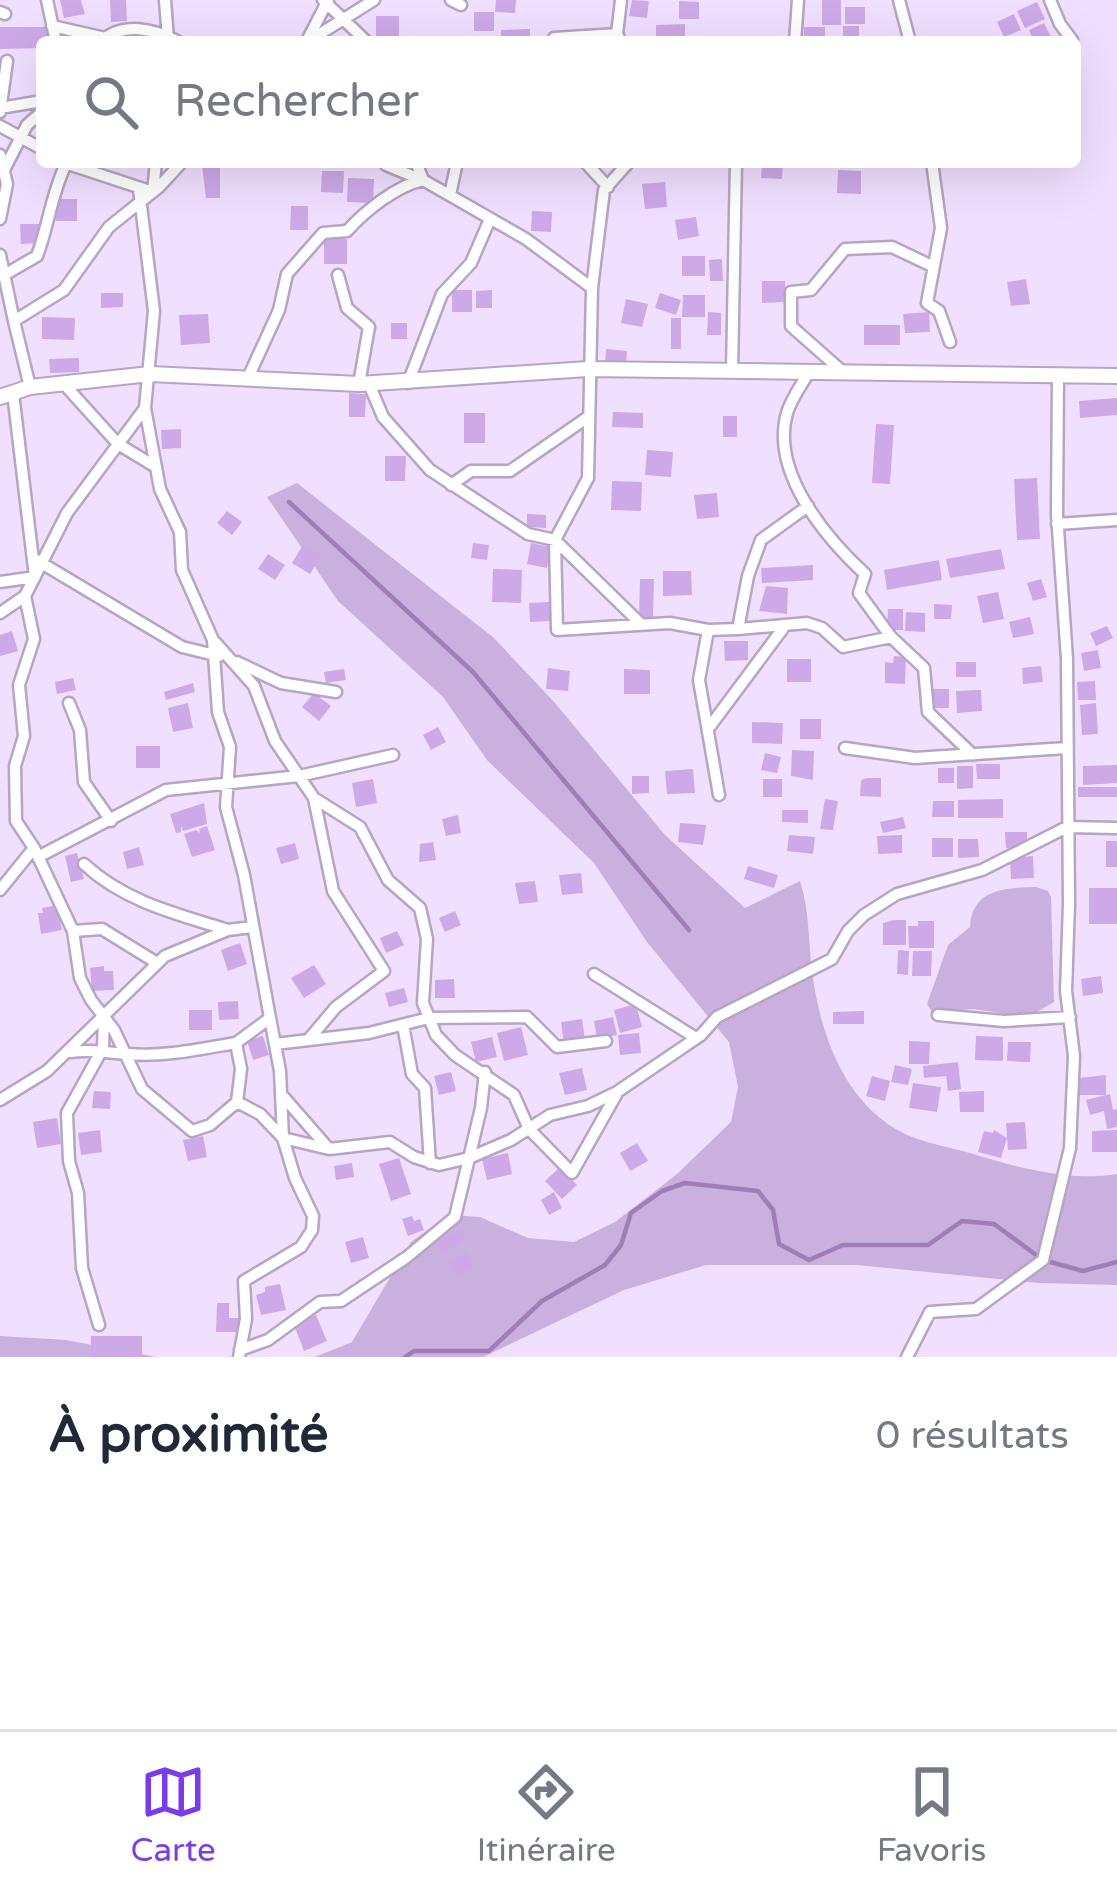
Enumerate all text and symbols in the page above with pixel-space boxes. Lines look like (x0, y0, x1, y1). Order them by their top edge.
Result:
search box (36, 36, 1081, 168)
icon: search (78, 69, 144, 135)
text: Rechercher (174, 75, 419, 129)
text: À proximité (48, 1404, 328, 1466)
text: 0 résultats (876, 1412, 1069, 1459)
tab: Carte (131, 1759, 216, 1870)
tab: Itinéraire (477, 1759, 616, 1870)
tab: Favoris (877, 1759, 986, 1870)

